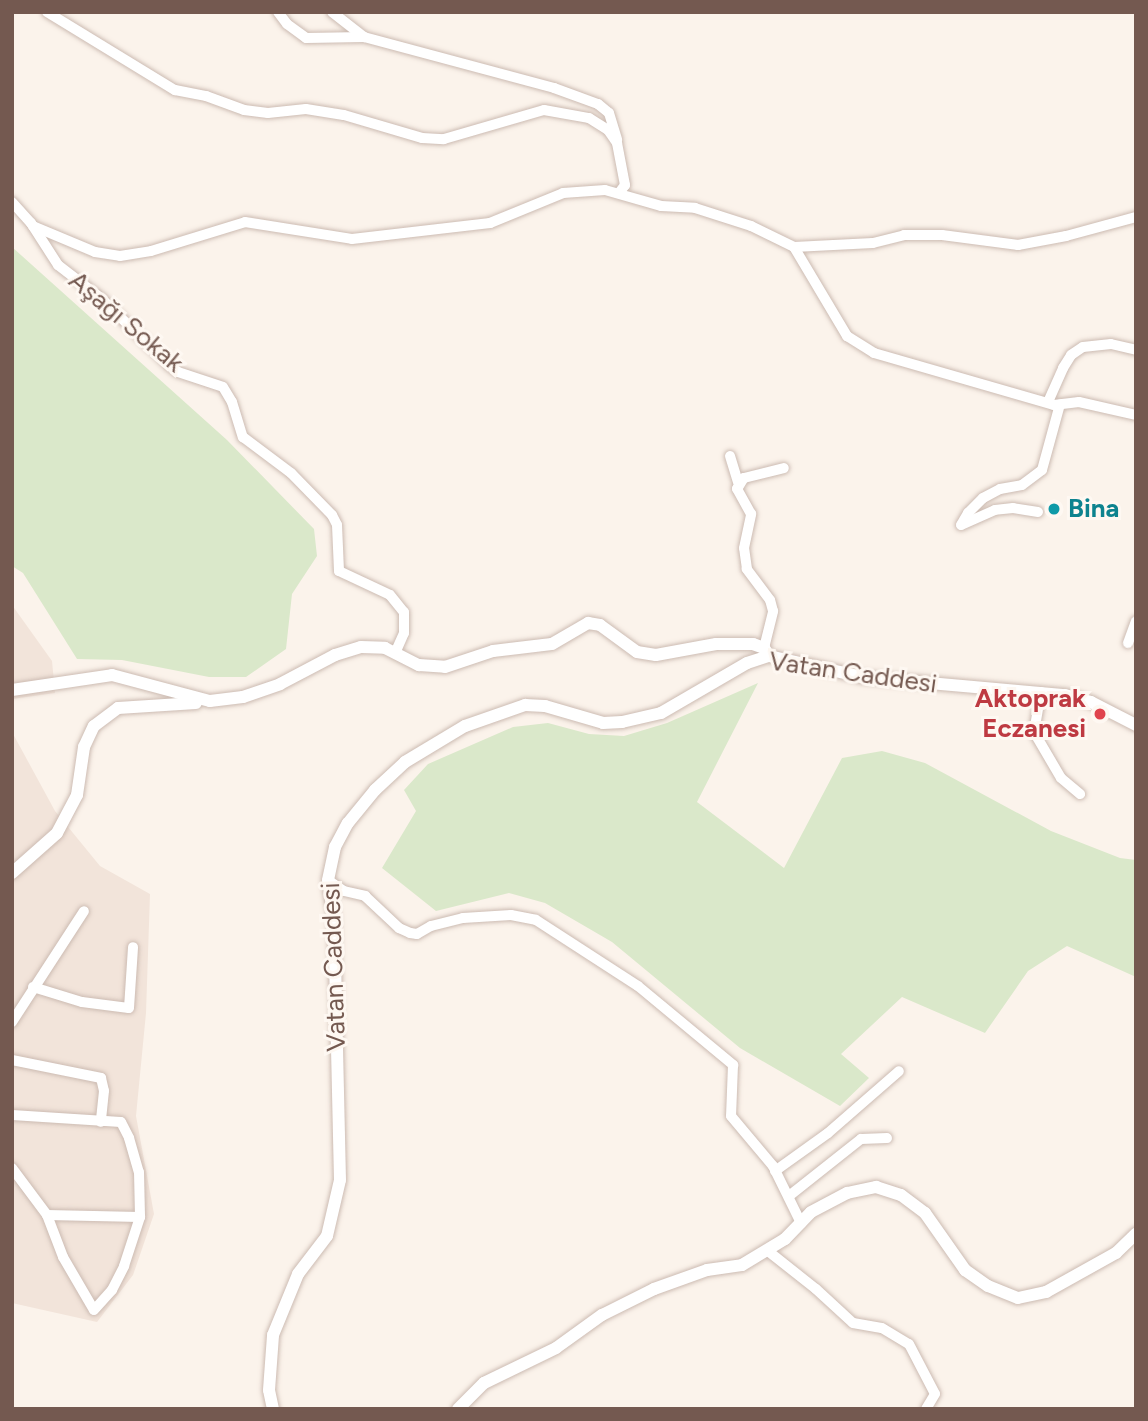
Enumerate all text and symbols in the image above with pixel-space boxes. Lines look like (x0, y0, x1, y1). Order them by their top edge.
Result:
street label: Aşağı Sokak (62, 265, 190, 379)
place label: Bina (1068, 493, 1119, 525)
marker: Bina (1046, 501, 1062, 517)
street label: Vatan Caddesi (767, 646, 939, 700)
place label: Aktoprak Eczanesi (975, 683, 1086, 744)
marker: Aktoprak Eczanesi (1092, 706, 1108, 722)
street label: Vatan Caddesi (315, 882, 353, 1052)

